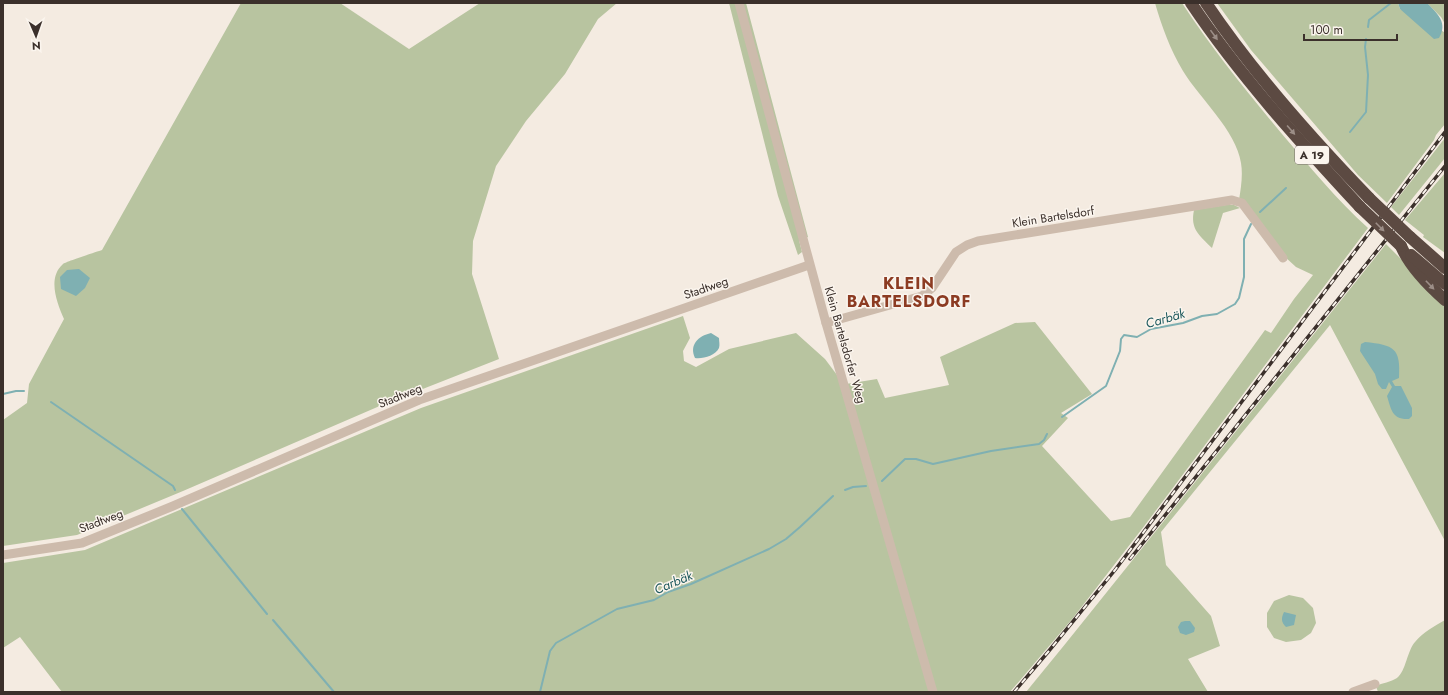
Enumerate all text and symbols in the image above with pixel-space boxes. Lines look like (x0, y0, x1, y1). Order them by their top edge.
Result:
north arrow (16, 16, 56, 56)
scale bar (1304, 16, 1397, 42)
text: 100 m (1310, 21, 1343, 39)
one-way arrow (1209, 30, 1217, 40)
text: N (32, 38, 41, 54)
one-way arrow (1287, 125, 1296, 136)
road number: A 19 (1295, 146, 1329, 164)
street label: Klein Bartelsdorf (1011, 202, 1096, 232)
one-way arrow (1375, 222, 1385, 232)
street label: Stadtweg (681, 272, 731, 304)
district label: KLEIN BARTELSDORF (847, 272, 971, 313)
one-way arrow (1425, 280, 1435, 290)
street label: Klein Bartelsdorfer Weg (820, 284, 870, 406)
water label: Carbäk (1143, 304, 1187, 333)
street label: Stadtweg (375, 379, 425, 413)
street label: Stadtweg (76, 504, 126, 538)
water label: Carbäk (651, 566, 696, 599)

